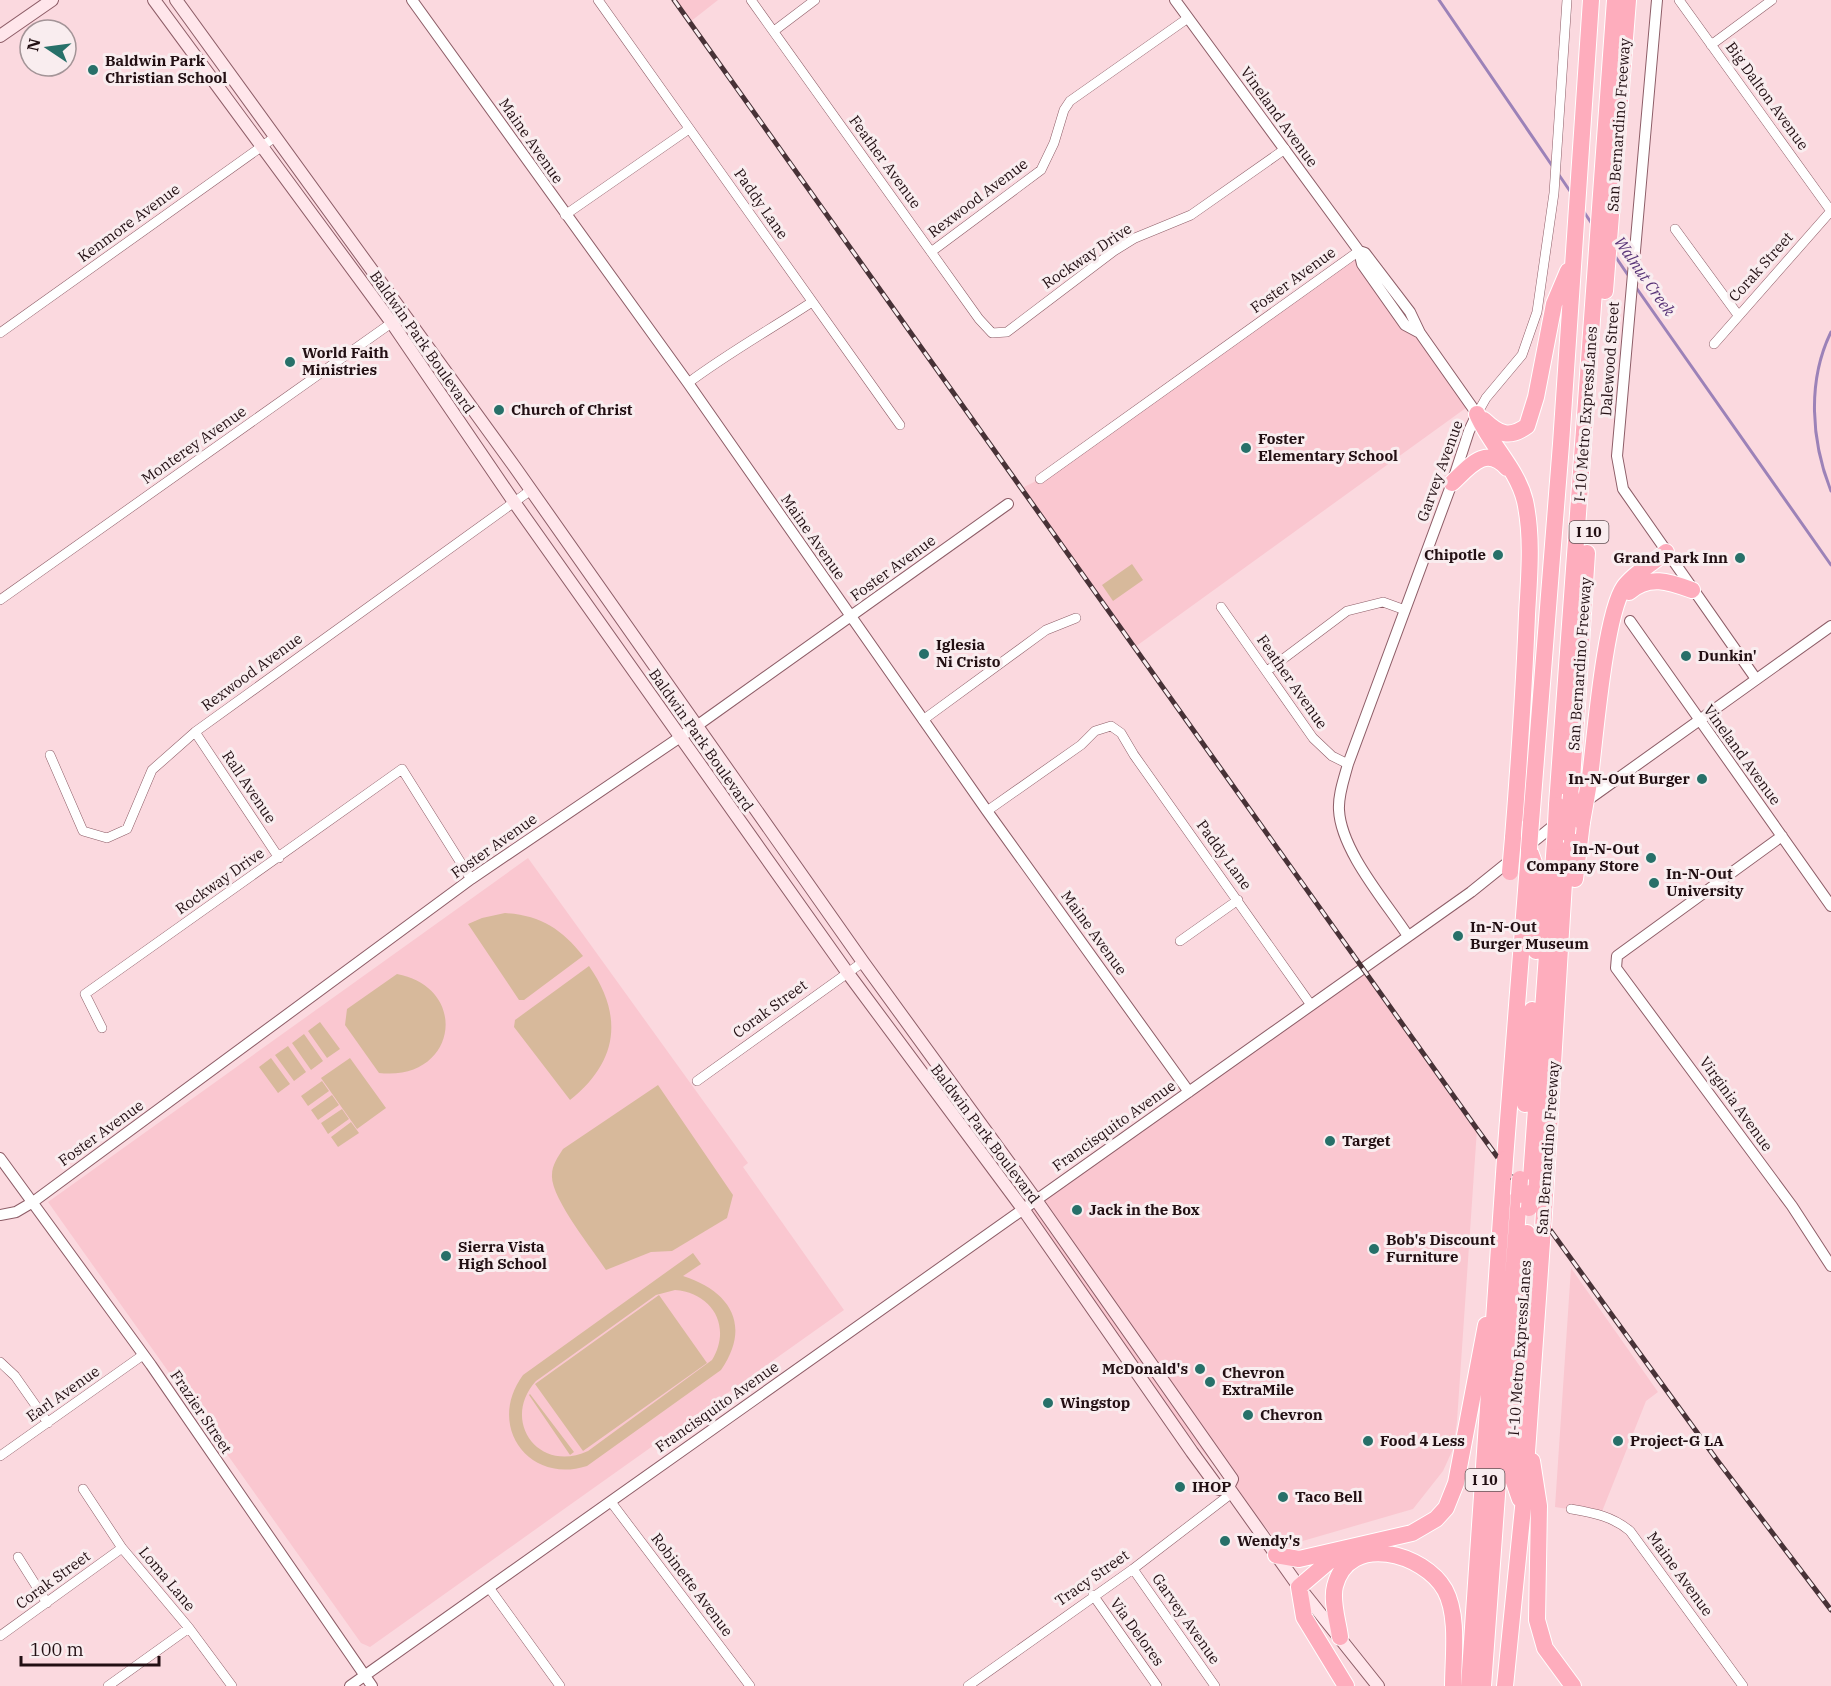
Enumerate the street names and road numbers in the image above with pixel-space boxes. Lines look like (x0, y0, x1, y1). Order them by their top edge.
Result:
street label: San Bernardino Freeway (1603, 38, 1634, 212)
street label: Big Dalton Avenue (1722, 38, 1813, 154)
street label: Vineland Avenue (1237, 63, 1322, 171)
street label: Maine Avenue (495, 94, 568, 187)
street label: Feather Avenue (845, 111, 926, 212)
street label: Rexwood Avenue (924, 154, 1031, 241)
street label: Paddy Lane (730, 165, 793, 243)
street label: Kenmore Avenue (74, 179, 183, 266)
street label: Rockway Drive (1038, 219, 1135, 293)
street label: Corak Street (1724, 228, 1797, 305)
street label: Foster Avenue (1246, 242, 1339, 317)
street label: Baldwin Park Boulevard (366, 267, 479, 417)
street label: Dalewood Street (1596, 301, 1623, 417)
street label: I-10 Metro ExpressLanes (1570, 325, 1601, 502)
street label: Monterey Avenue (138, 401, 250, 488)
street label: Garvey Avenue (1412, 418, 1467, 524)
street label: Maine Avenue (777, 490, 850, 583)
road number: I 10 (1570, 521, 1608, 543)
street label: Foster Avenue (846, 530, 939, 605)
street label: San Bernardino Freeway (1564, 577, 1595, 751)
street label: Rexwood Avenue (197, 629, 306, 715)
street label: Feather Avenue (1253, 631, 1332, 732)
street label: Baldwin Park Boulevard (645, 665, 758, 815)
street label: Vineland Avenue (1700, 701, 1785, 809)
street label: Rall Avenue (218, 747, 281, 827)
street label: Foster Avenue (447, 809, 540, 882)
street label: Paddy Lane (1193, 816, 1256, 893)
street label: Rockway Drive (172, 843, 268, 918)
street label: Maine Avenue (1057, 887, 1131, 979)
street label: Corak Street (729, 975, 811, 1042)
street label: Virginia Avenue (1696, 1053, 1777, 1155)
street label: Baldwin Park Boulevard (927, 1060, 1044, 1207)
street label: San Bernardino Freeway (1532, 1061, 1563, 1235)
street label: Francisquito Avenue (1048, 1076, 1179, 1175)
street label: Foster Avenue (54, 1095, 147, 1170)
street label: I-10 Metro ExpressLanes (1504, 1259, 1535, 1436)
street label: Francisquito Avenue (651, 1357, 782, 1456)
street label: Earl Avenue (22, 1361, 103, 1426)
street label: Frazier Street (167, 1366, 236, 1457)
road number: I 10 (1466, 1469, 1504, 1491)
street label: Maine Avenue (1643, 1528, 1717, 1620)
street label: Robinette Avenue (647, 1529, 737, 1640)
street label: Loma Lane (135, 1543, 200, 1615)
street label: Tracy Street (1051, 1545, 1132, 1610)
street label: Corak Street (12, 1546, 94, 1613)
street label: Garvey Avenue (1148, 1570, 1225, 1668)
street label: Via Delores (1106, 1594, 1169, 1670)

